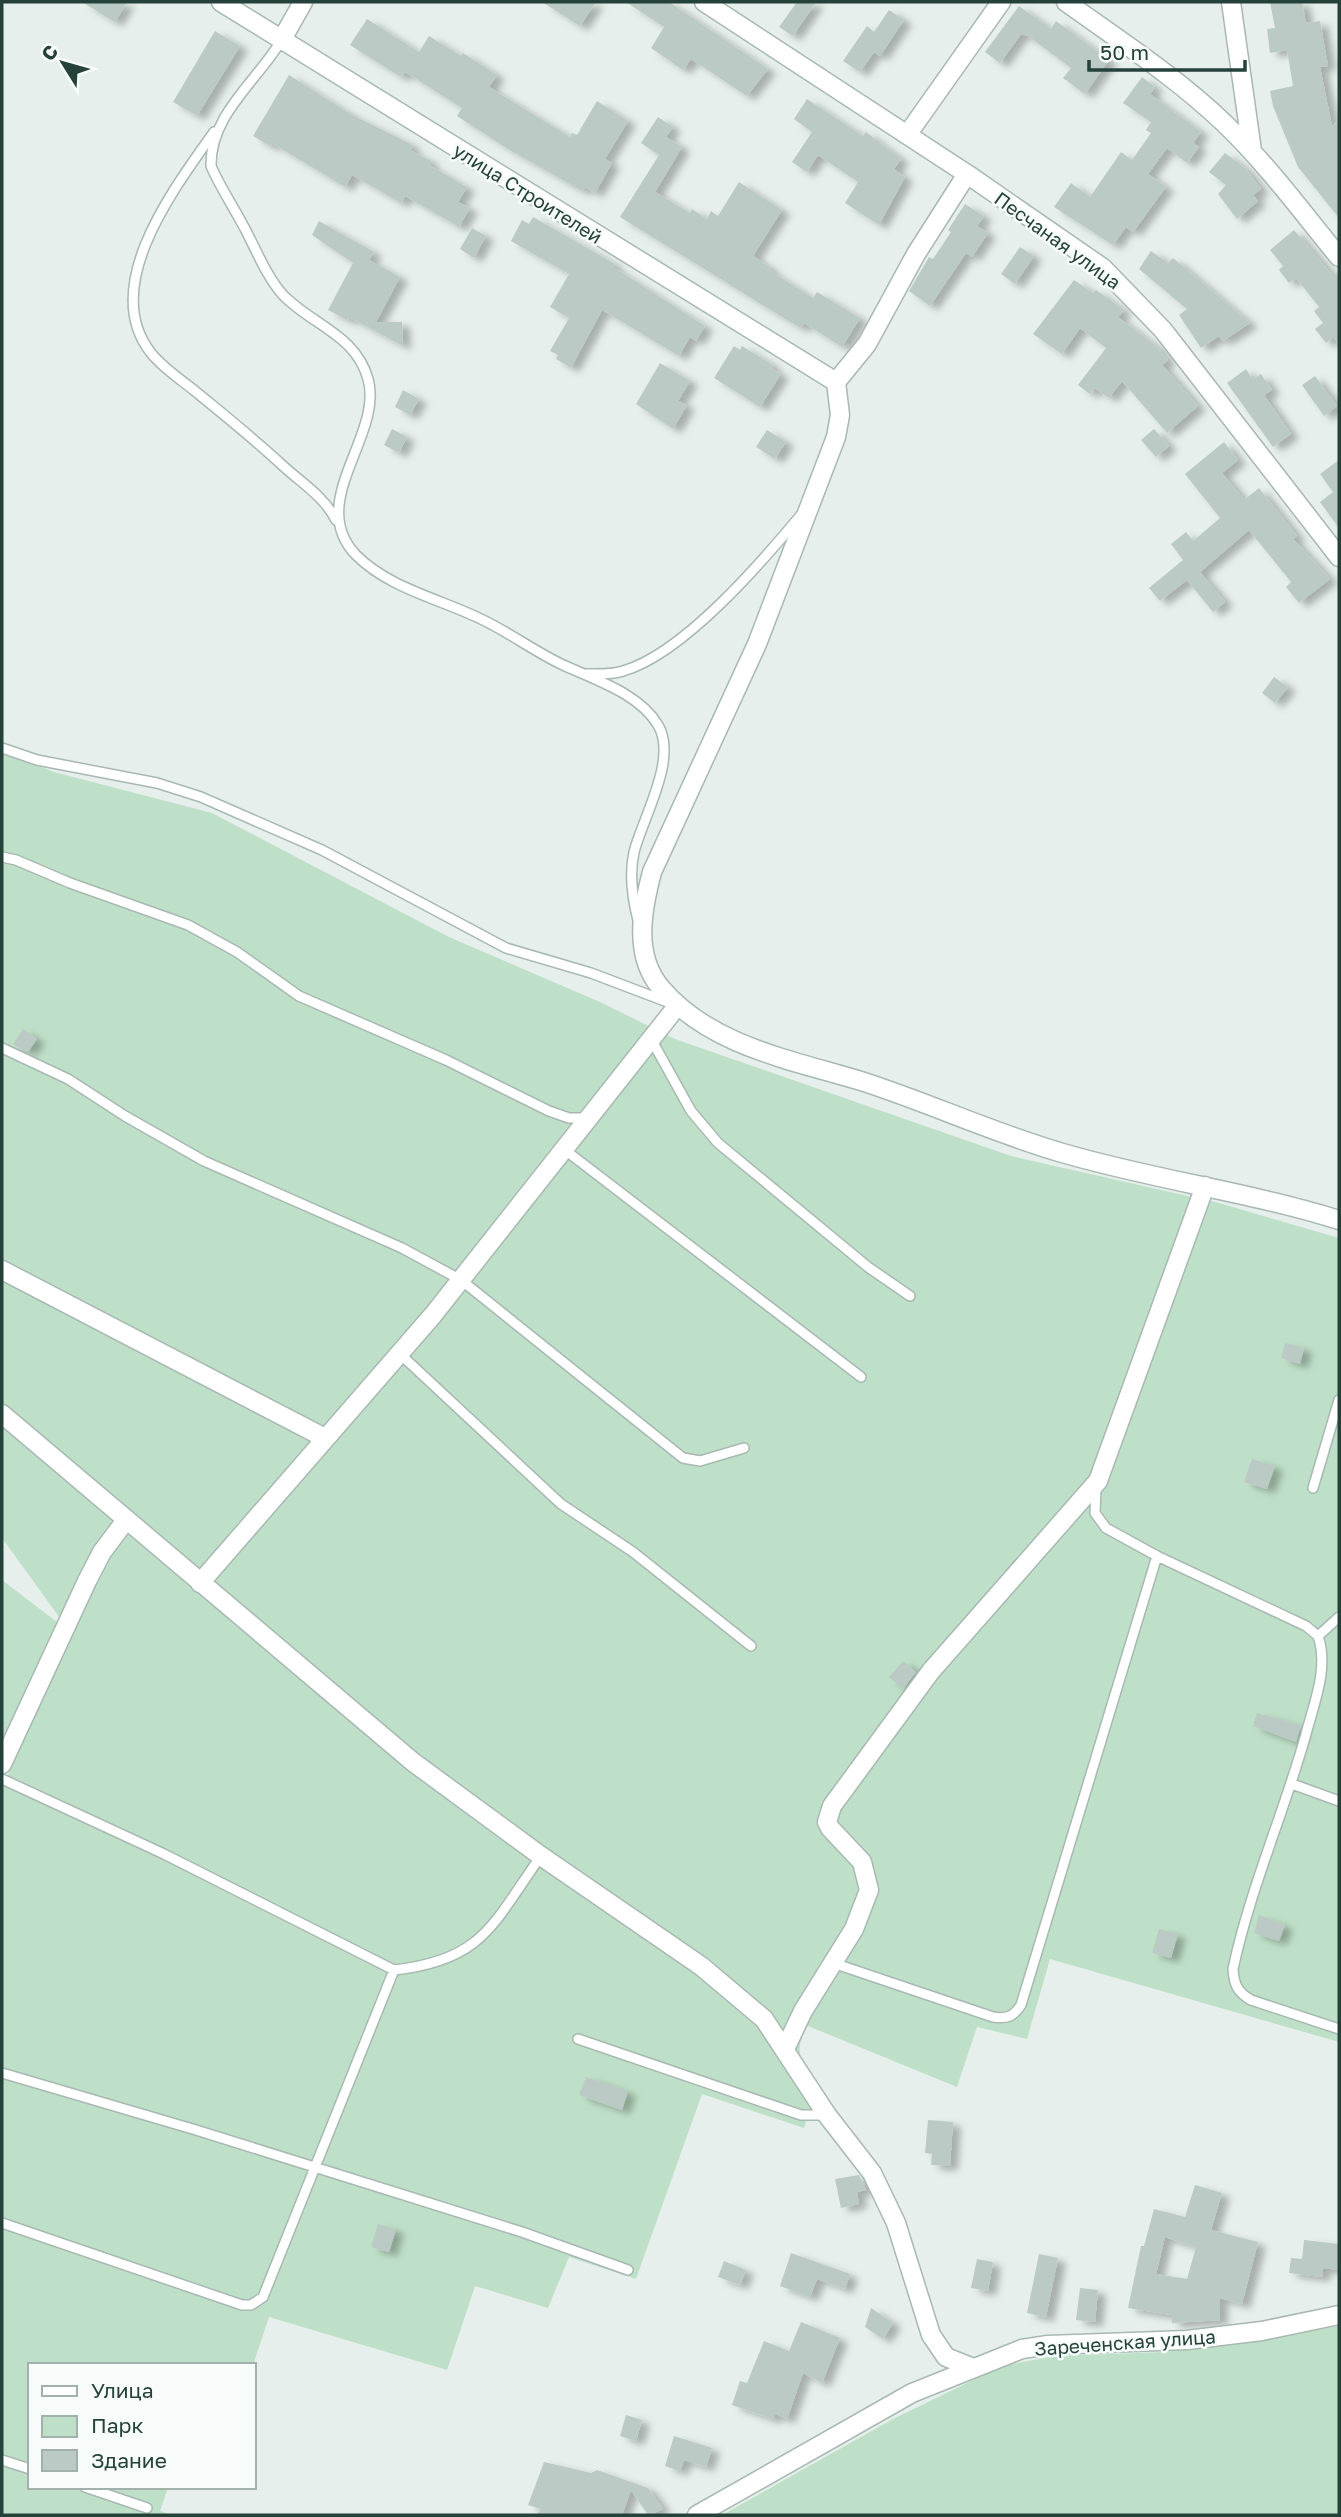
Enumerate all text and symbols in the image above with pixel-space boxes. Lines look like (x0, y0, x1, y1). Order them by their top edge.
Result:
north arrow (28, 28, 98, 98)
scale bar (1089, 28, 1245, 72)
text: 50 m (1100, 39, 1149, 65)
text: С (36, 40, 62, 65)
street label: улица Строителей (449, 138, 607, 248)
street label: Песчаная улица (990, 186, 1126, 294)
street label: Зареченская улица (1033, 2324, 1217, 2360)
legend (28, 2363, 256, 2489)
text: Улица (91, 2377, 154, 2403)
text: Парк (91, 2412, 144, 2438)
text: Здание (91, 2447, 167, 2473)

